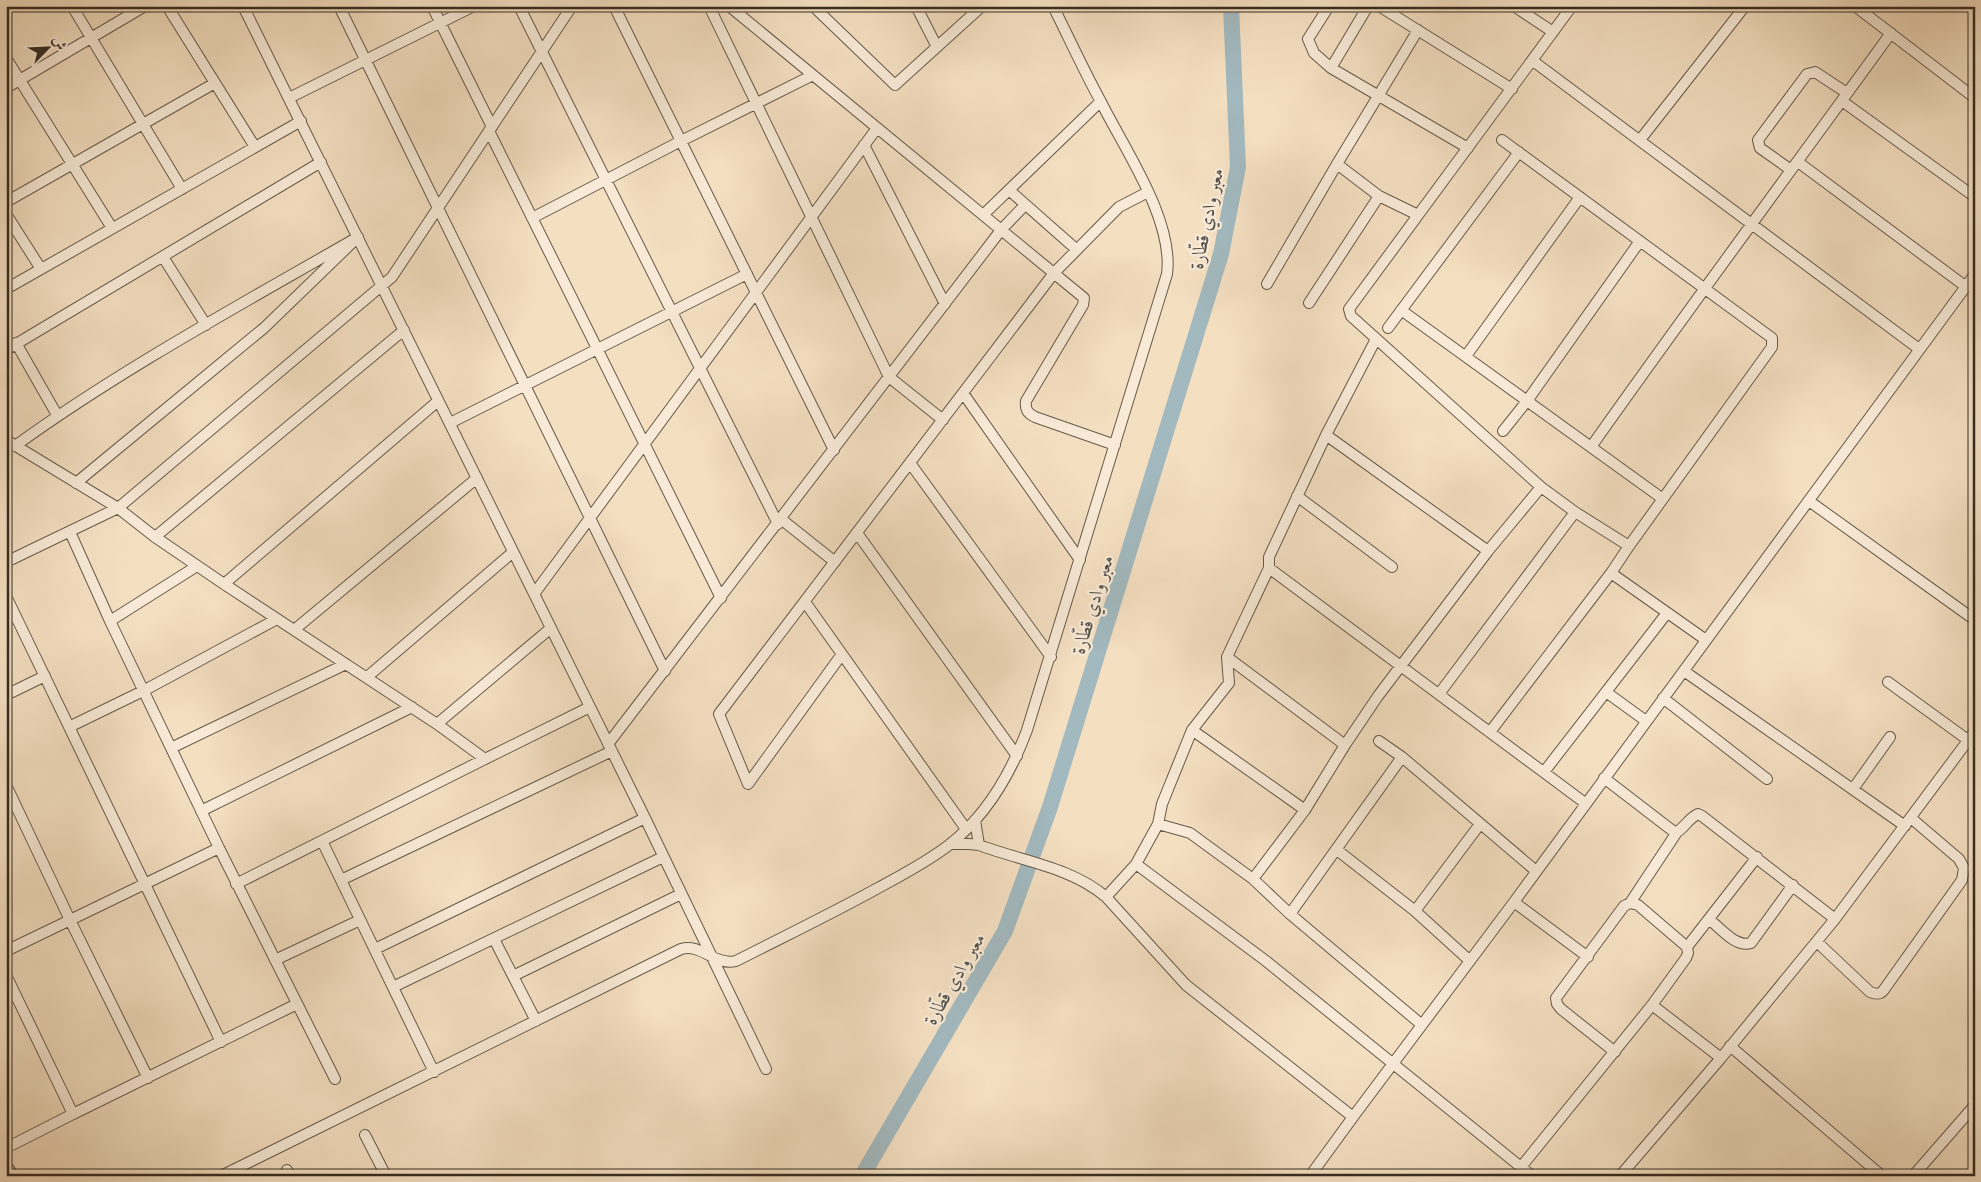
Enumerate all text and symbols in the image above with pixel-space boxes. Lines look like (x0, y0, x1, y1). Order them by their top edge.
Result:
north arrow (22, 22, 72, 72)
text: ش (48, 33, 70, 53)
water label: معبر وادي قطّارة (1183, 165, 1232, 272)
water label: معبر وادي قطّارة (1065, 551, 1122, 659)
water label: معبر وادي قطّارة (917, 928, 994, 1031)

